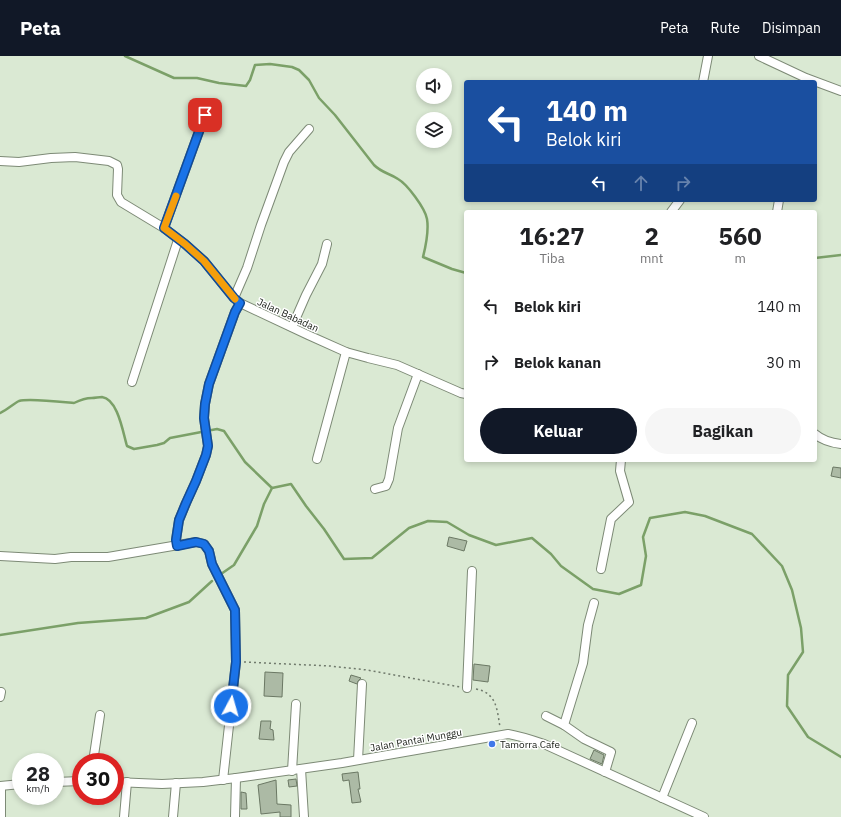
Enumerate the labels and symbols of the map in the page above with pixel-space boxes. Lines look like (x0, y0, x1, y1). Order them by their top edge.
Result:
pin (188, 98, 222, 132)
street label: Jalan Babadan (255, 295, 321, 335)
position arrow (210, 685, 252, 727)
street label: Jalan Pantai Munggu (369, 726, 463, 754)
place label: Tamorra Cafe (500, 738, 560, 751)
marker: Tamorra Cafe (487, 739, 497, 749)
speed limit sign: 30 (72, 753, 124, 805)

